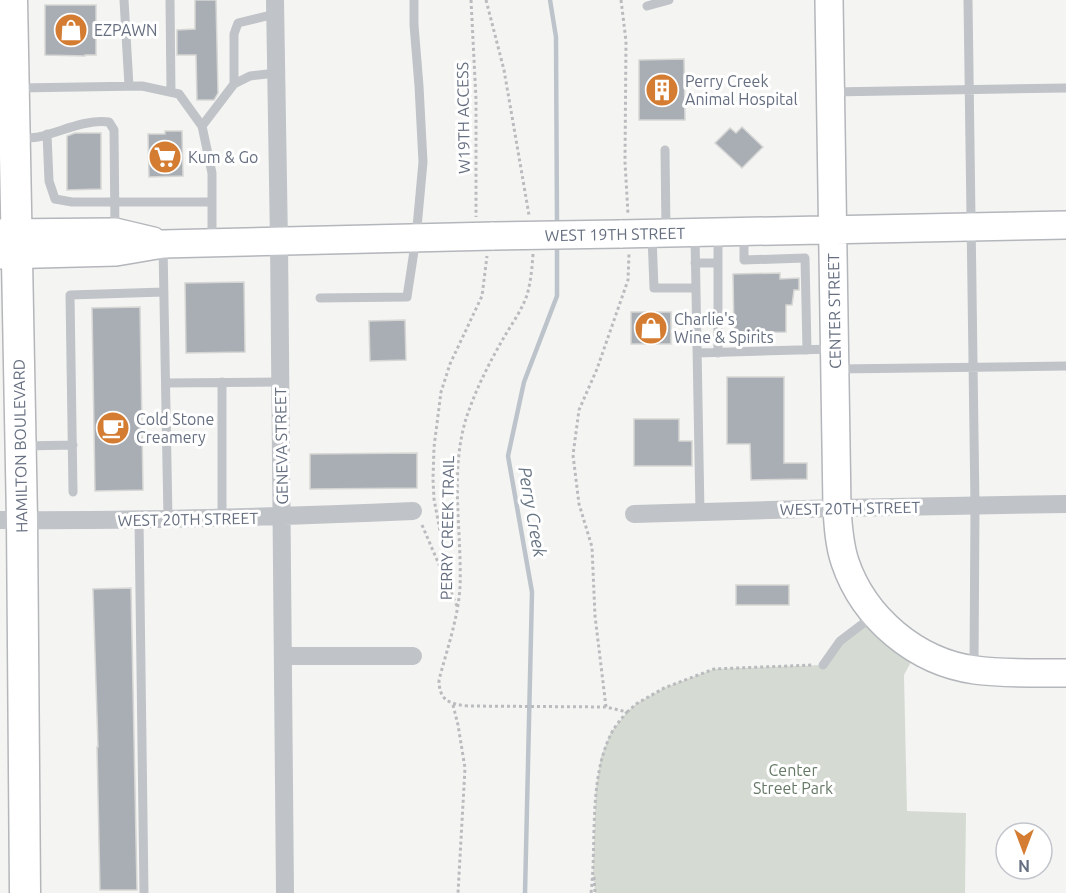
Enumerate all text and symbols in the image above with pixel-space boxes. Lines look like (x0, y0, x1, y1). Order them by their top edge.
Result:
shop icon: EZPAWN (53, 12, 89, 48)
place label: EZPAWN (94, 21, 157, 39)
street label: W19TH ACCESS (453, 62, 473, 174)
building icon: Perry Creek Animal Hospital (644, 72, 680, 108)
place label: Perry Creek Animal Hospital (685, 72, 798, 108)
supermarket icon: Kum & Go (147, 139, 183, 175)
place label: Kum & Go (188, 148, 258, 166)
street label: WEST 19TH STREET (545, 224, 686, 244)
street label: CENTER STREET (824, 253, 844, 369)
shop icon: Charlie's Wine & Spirits (633, 310, 669, 346)
place label: Charlie's Wine & Spirits (674, 310, 774, 346)
street label: HAMILTON BOULEVARD (9, 359, 31, 533)
street label: GENEVA STREET (271, 387, 291, 505)
cafe icon: Cold Stone Creamery (95, 410, 131, 446)
place label: Cold Stone Creamery (136, 410, 214, 446)
street label: PERRY CREEK TRAIL (437, 456, 457, 600)
water label: Perry Creek (515, 465, 551, 559)
street label: WEST 20TH STREET (780, 498, 921, 518)
street label: WEST 20TH STREET (118, 509, 259, 529)
park label: Center Street Park (753, 761, 833, 797)
north arrow (994, 821, 1054, 881)
text: N (1018, 857, 1030, 875)

